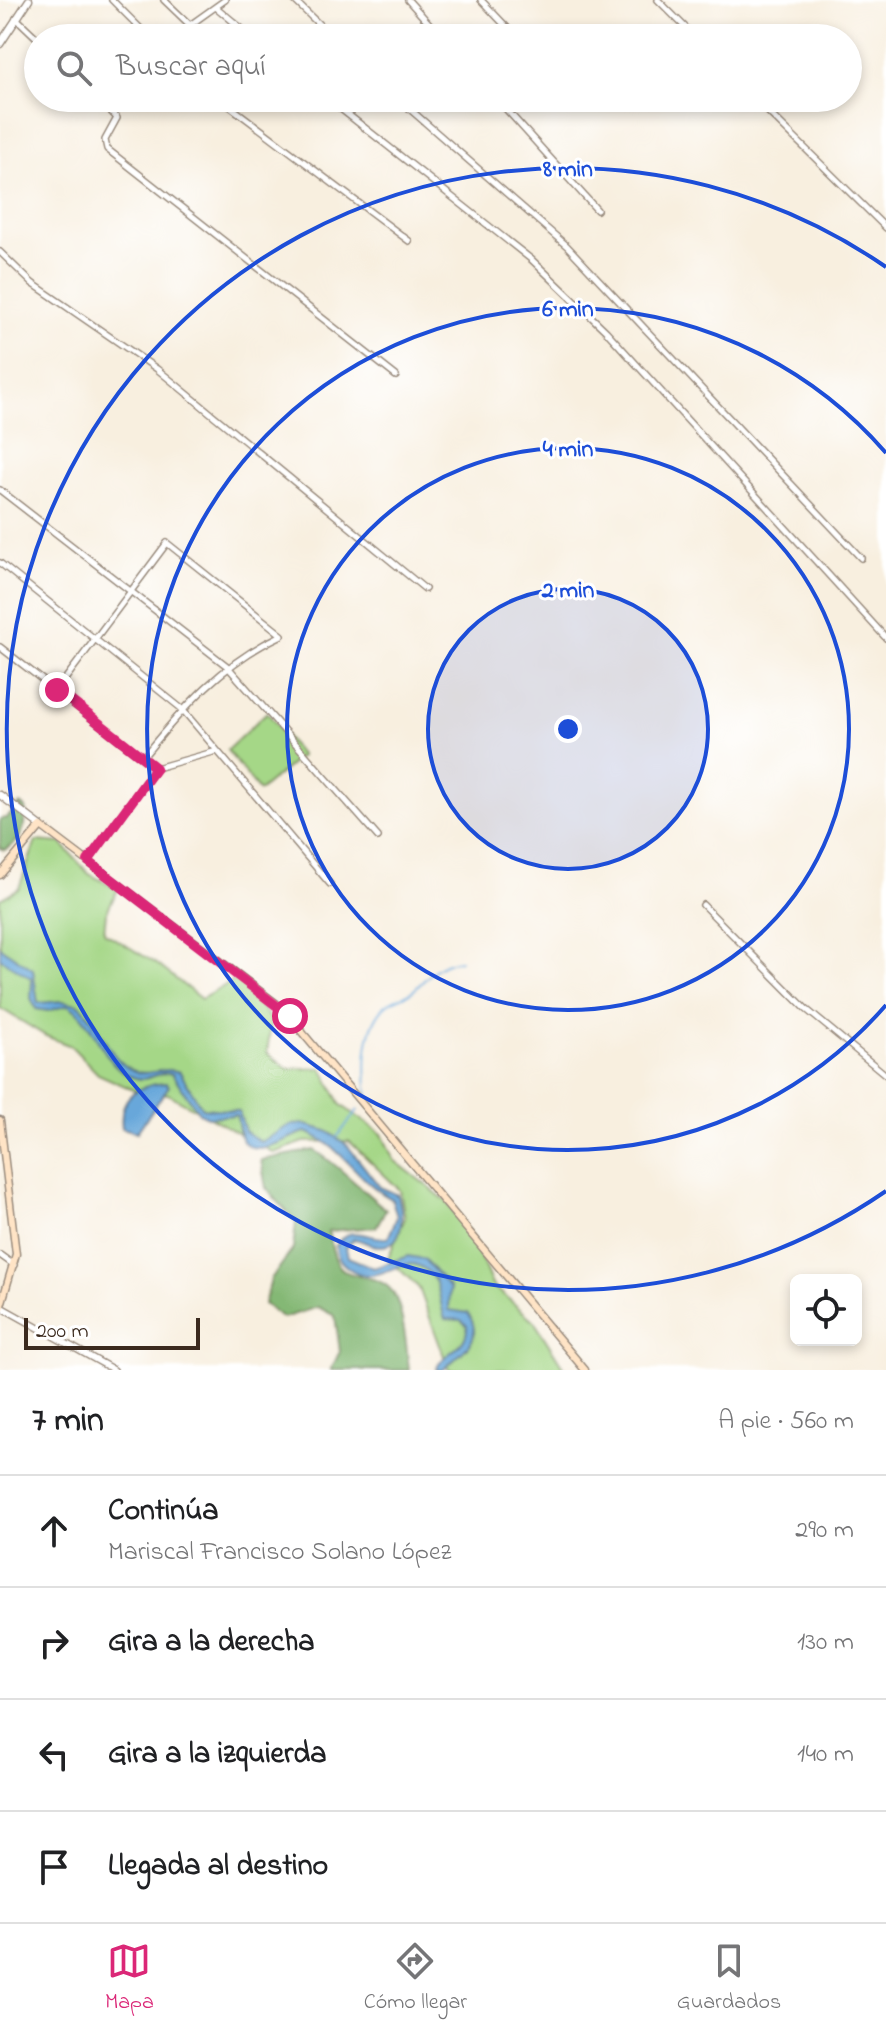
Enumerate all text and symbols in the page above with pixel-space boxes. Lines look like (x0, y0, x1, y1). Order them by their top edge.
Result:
search box (24, 24, 862, 112)
icon: search (52, 46, 96, 90)
text: Buscar aquí (116, 46, 266, 90)
text: 8 min (542, 153, 593, 188)
text: 6 min (542, 293, 594, 328)
text: 4 min (543, 433, 593, 468)
text: 2 min (541, 574, 595, 609)
route end (39, 672, 75, 708)
centre of rings (554, 715, 582, 743)
route start (272, 998, 308, 1034)
map controls (790, 1274, 862, 1346)
button: locate (790, 1274, 862, 1346)
scale bar (24, 1314, 200, 1350)
text: 200 m (36, 1316, 89, 1348)
text: 7 min (32, 1397, 104, 1447)
text: A pie · 560 m (718, 1403, 854, 1441)
text: Continúa (108, 1490, 218, 1534)
icon: ahead (32, 1509, 76, 1553)
text: 290 m (795, 1512, 854, 1550)
text: Mariscal Francisco Solano López (108, 1534, 451, 1572)
icon: right (32, 1621, 76, 1665)
text: Gira a la derecha (108, 1621, 314, 1665)
text: 130 m (797, 1624, 854, 1662)
icon: left (32, 1733, 76, 1777)
text: Gira a la izquierda (108, 1733, 326, 1777)
text: 140 m (797, 1736, 854, 1774)
icon: arrive (32, 1845, 76, 1889)
text: Llegada al destino (108, 1845, 328, 1889)
tab: Mapa (105, 1939, 154, 2019)
tab: Cómo llegar (364, 1939, 467, 2019)
tab: Guardados (677, 1939, 781, 2019)

